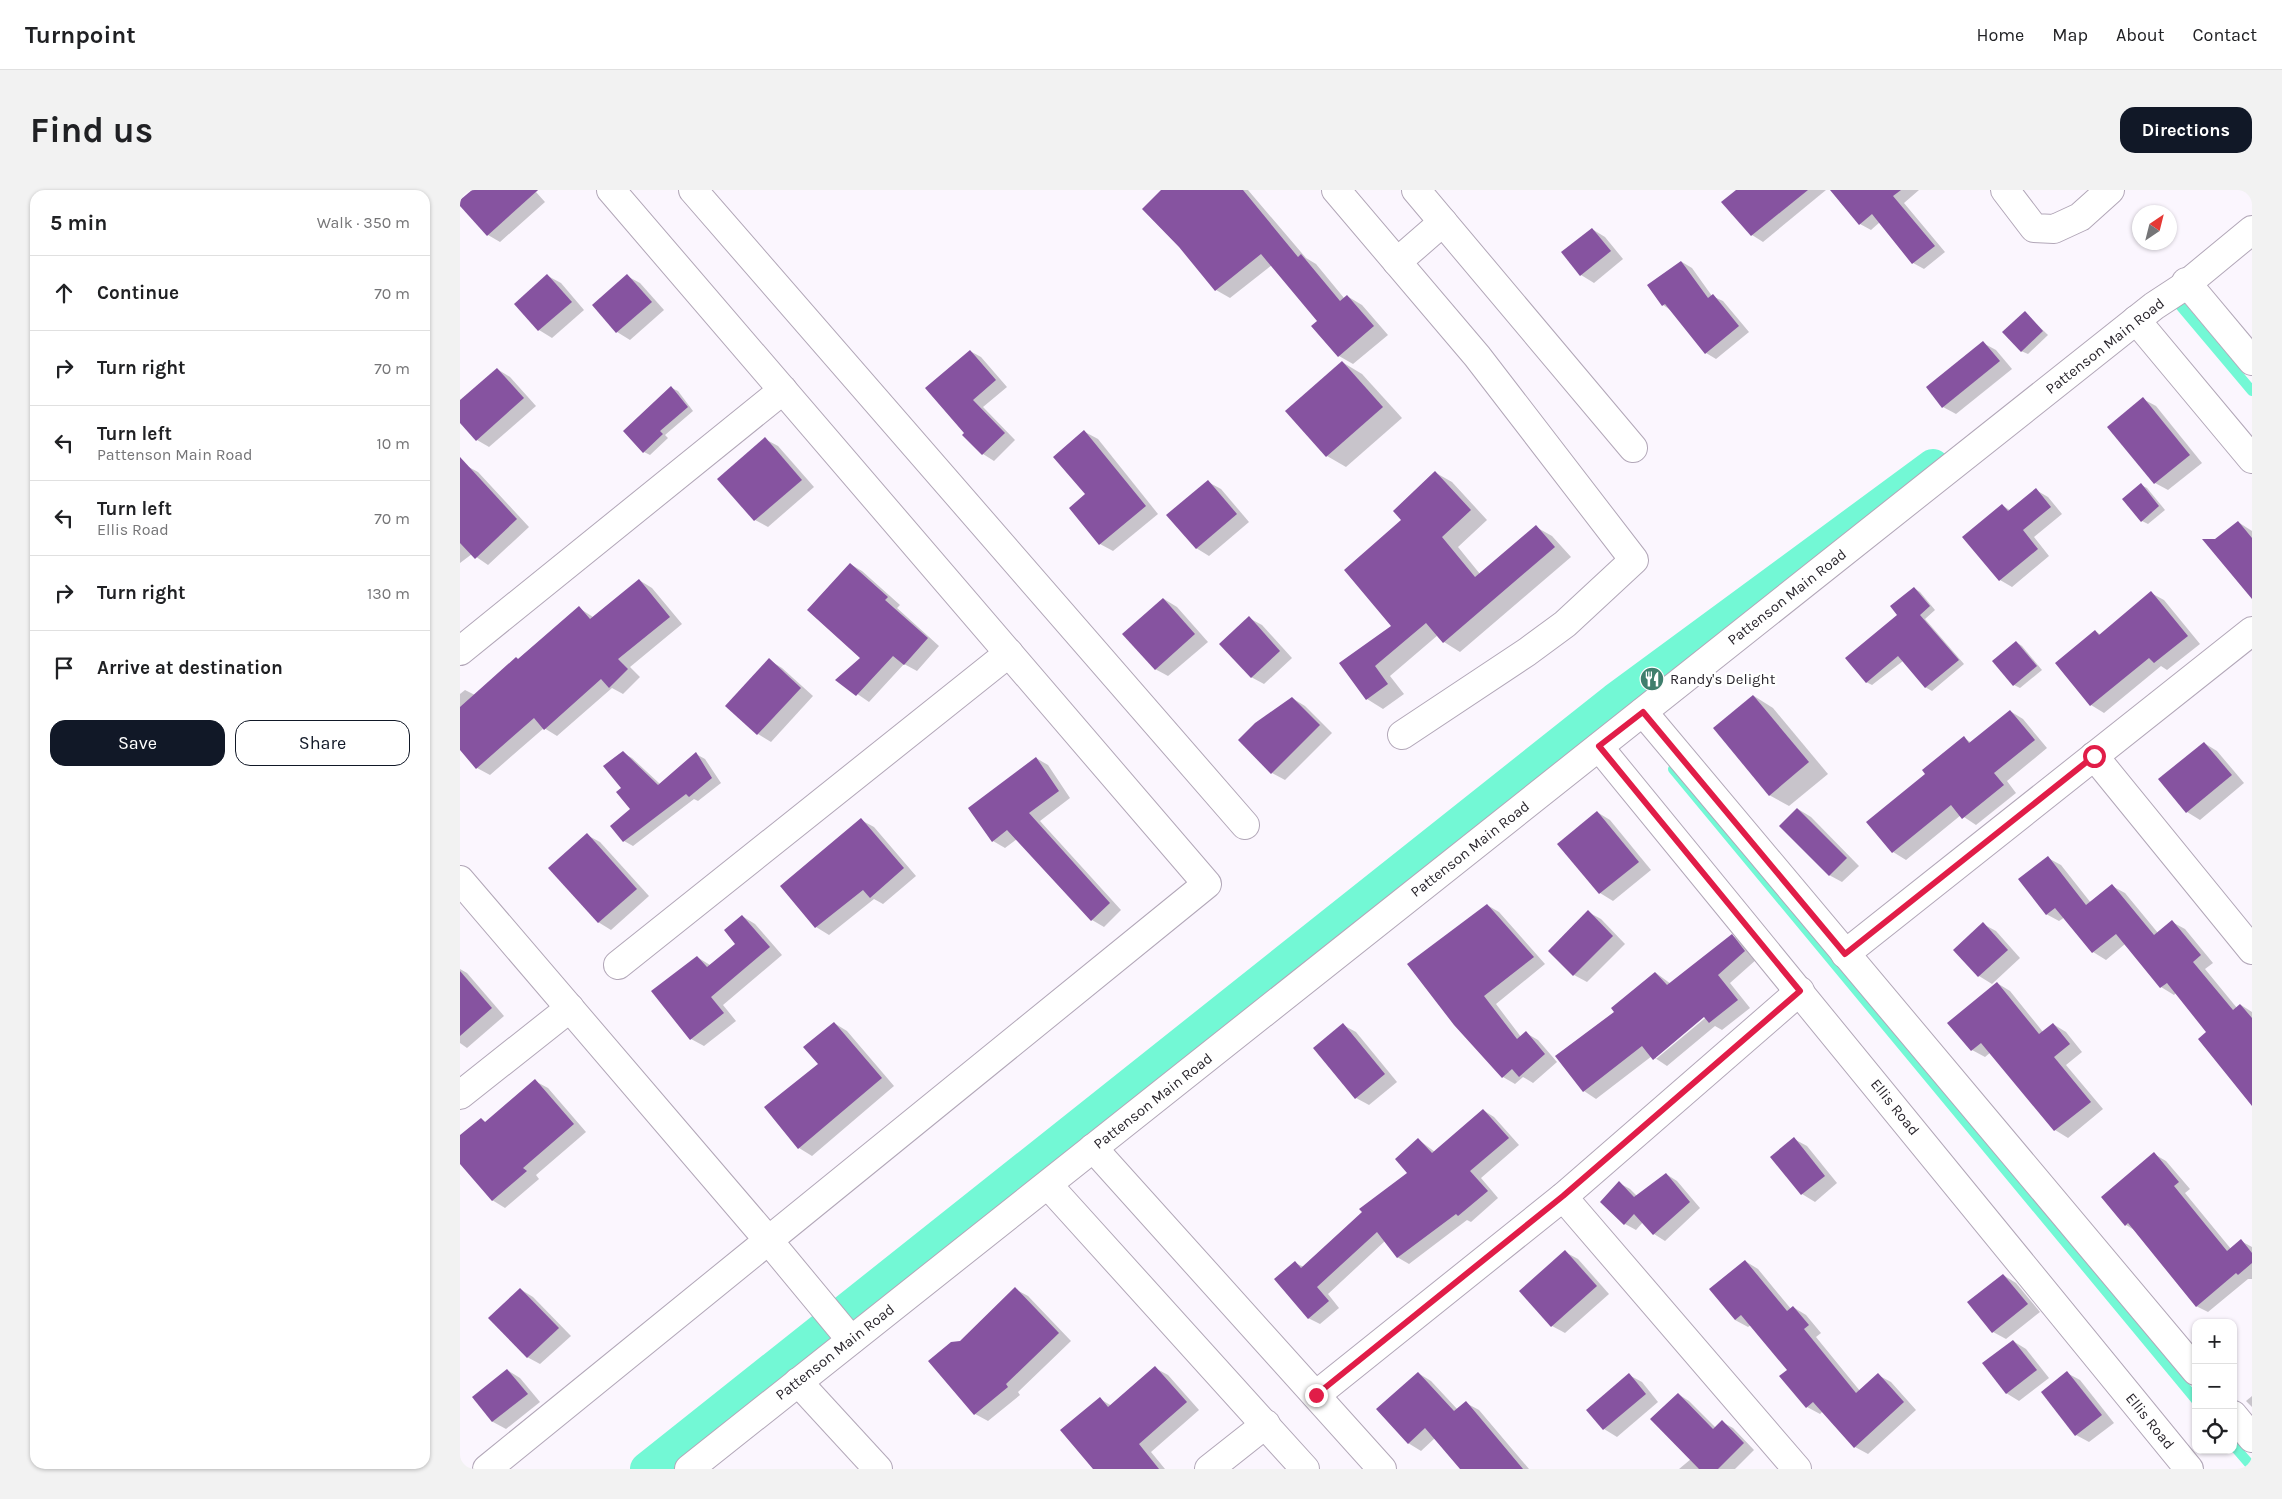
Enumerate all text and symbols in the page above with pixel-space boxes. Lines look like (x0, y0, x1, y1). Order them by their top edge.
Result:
text: Turnpoint (25, 21, 136, 49)
text: Home (1976, 24, 2024, 46)
text: Map (2052, 24, 2088, 46)
text: About (2116, 24, 2165, 46)
text: Contact (2193, 24, 2257, 46)
button: Directions (2120, 107, 2252, 153)
text: Find us (30, 110, 153, 151)
north arrow (2132, 205, 2177, 250)
text: 5 min (50, 211, 107, 235)
text: Walk · 350 m (317, 213, 410, 232)
icon: ahead (50, 279, 78, 307)
text: Continue (97, 282, 179, 304)
text: 70 m (374, 284, 410, 303)
street label: Pattenson Main Road (2042, 294, 2168, 398)
icon: right (50, 354, 78, 382)
text: Turn right (97, 357, 186, 379)
text: 70 m (374, 359, 410, 378)
text: Turn left (97, 423, 172, 445)
icon: left (50, 429, 78, 457)
text: 10 m (376, 434, 410, 453)
text: Pattenson Main Road (97, 445, 253, 464)
text: Turn left (97, 498, 172, 520)
icon: left (50, 504, 78, 532)
text: 70 m (374, 509, 410, 528)
text: Ellis Road (97, 520, 169, 539)
street label: Pattenson Main Road (1724, 545, 1850, 649)
icon: right (50, 579, 78, 607)
text: Turn right (97, 582, 186, 604)
text: 130 m (367, 584, 410, 603)
icon: arrive (50, 654, 78, 682)
text: Arrive at destination (97, 657, 283, 679)
restaurant icon: Randy's Delight (1639, 666, 1665, 692)
place label: Randy's Delight (1670, 670, 1776, 688)
button: Save (50, 720, 225, 766)
button: Share (235, 720, 410, 766)
route start (2083, 745, 2106, 768)
street label: Pattenson Main Road (1407, 797, 1533, 901)
street label: Pattenson Main Road (1090, 1049, 1216, 1153)
street label: Ellis Road (1867, 1075, 1923, 1139)
street label: Pattenson Main Road (772, 1300, 898, 1404)
map controls (2192, 1319, 2237, 1454)
button: + (2192, 1319, 2237, 1364)
button: − (2192, 1364, 2237, 1409)
route end (1305, 1384, 1328, 1407)
street label: Ellis Road (2122, 1389, 2178, 1453)
button: locate (2192, 1409, 2237, 1454)

